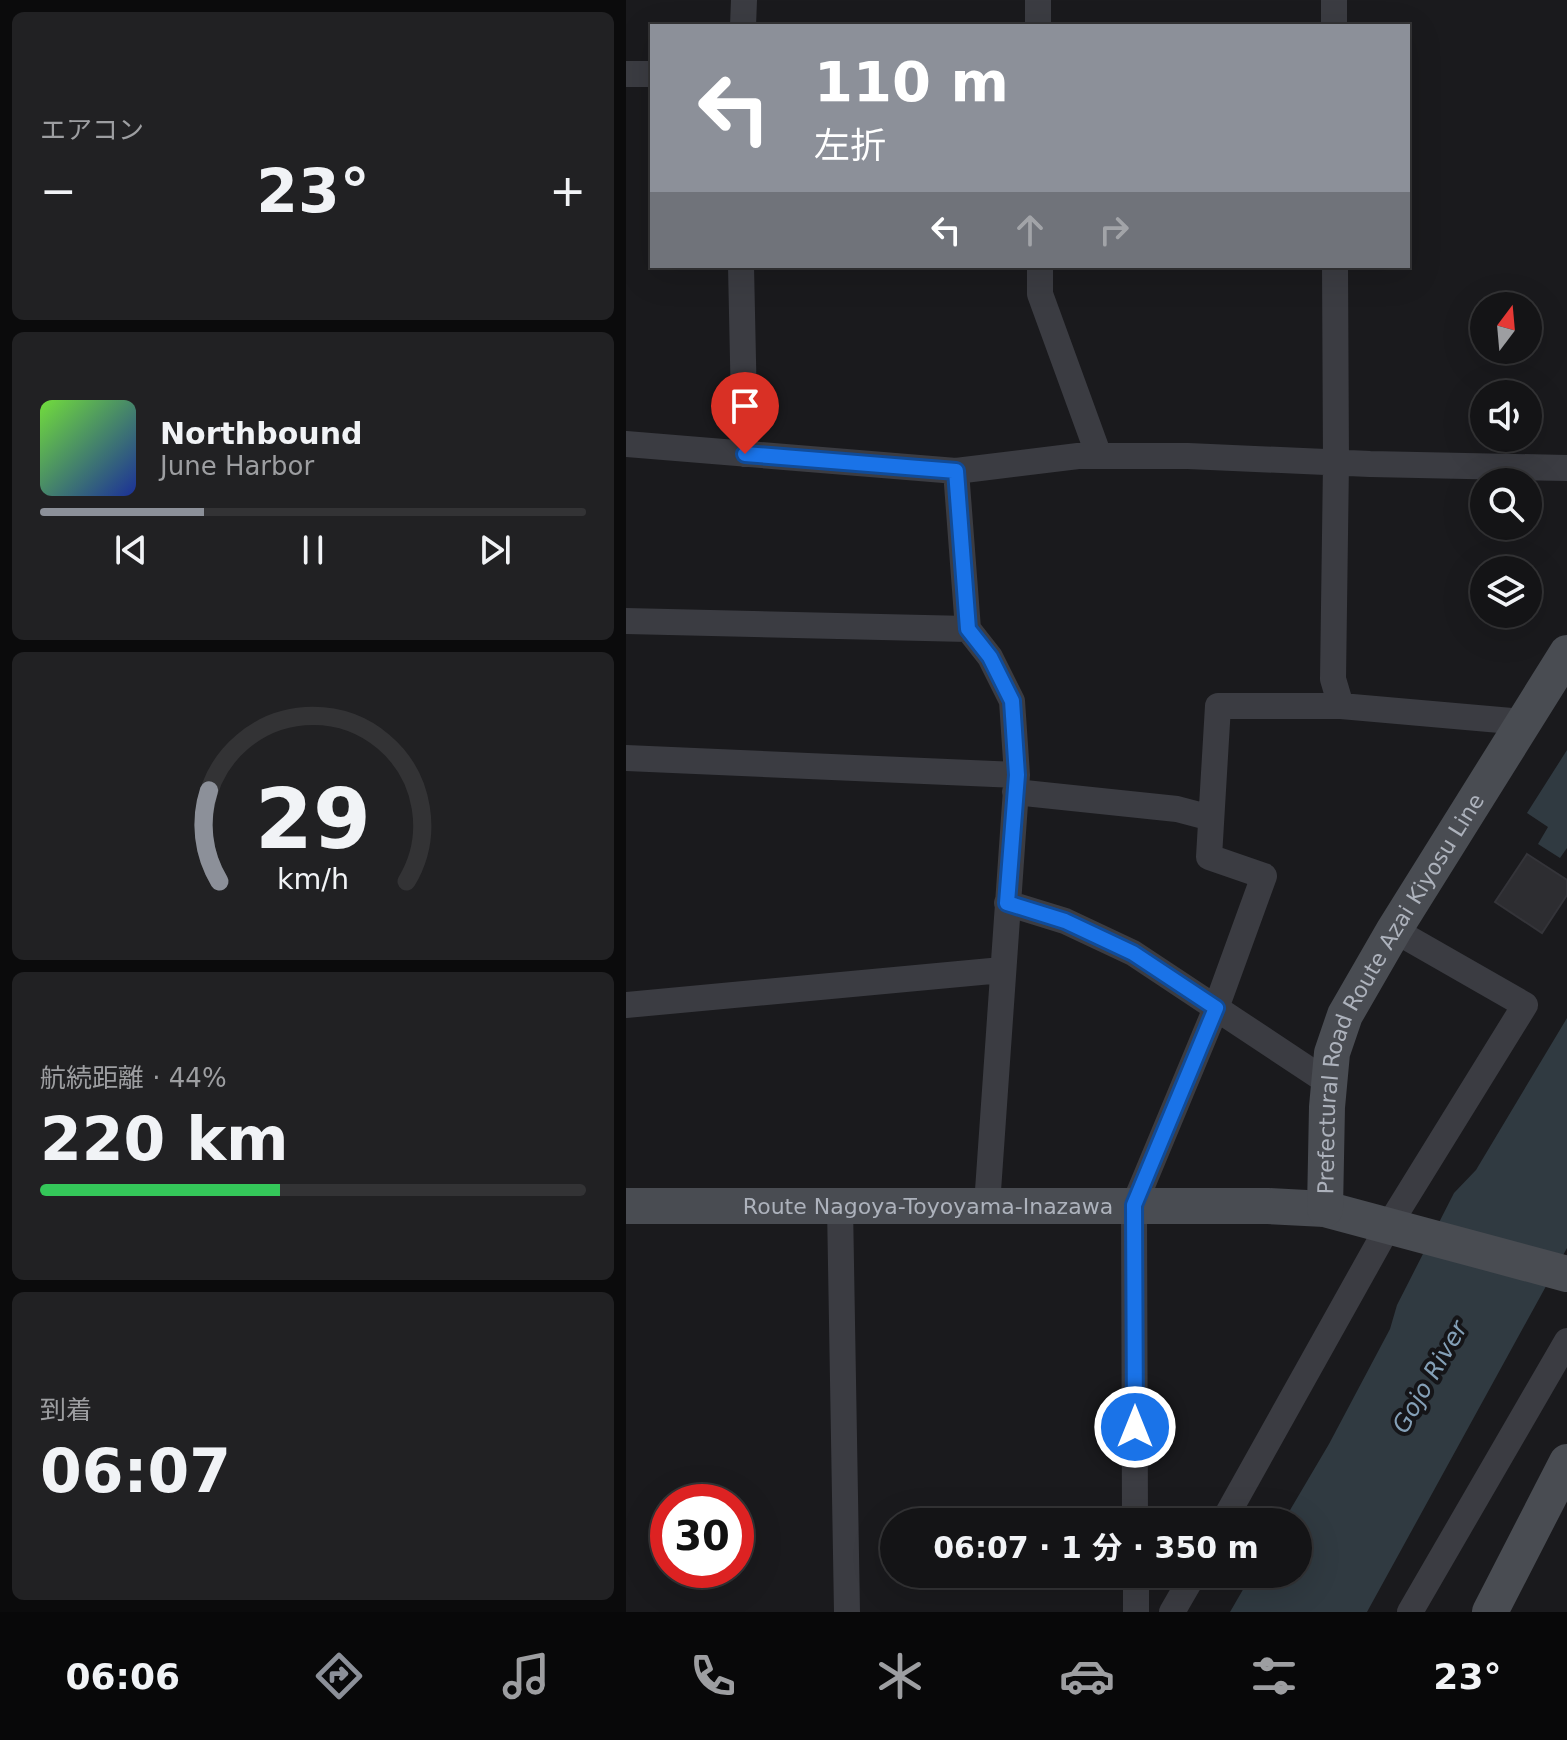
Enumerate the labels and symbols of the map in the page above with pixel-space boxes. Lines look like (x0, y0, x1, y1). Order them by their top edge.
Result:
north arrow (1470, 292, 1542, 364)
pin (711, 372, 779, 454)
street label: Prefectural Road Route Azai Kiyosu Line (1313, 789, 1489, 1194)
street label: Route Nagoya-Toyoyama-Inazawa (743, 1194, 1113, 1219)
water label: Gojo River (1387, 1314, 1474, 1438)
position arrow (1093, 1385, 1177, 1469)
speed limit sign: 30 (650, 1484, 754, 1588)

